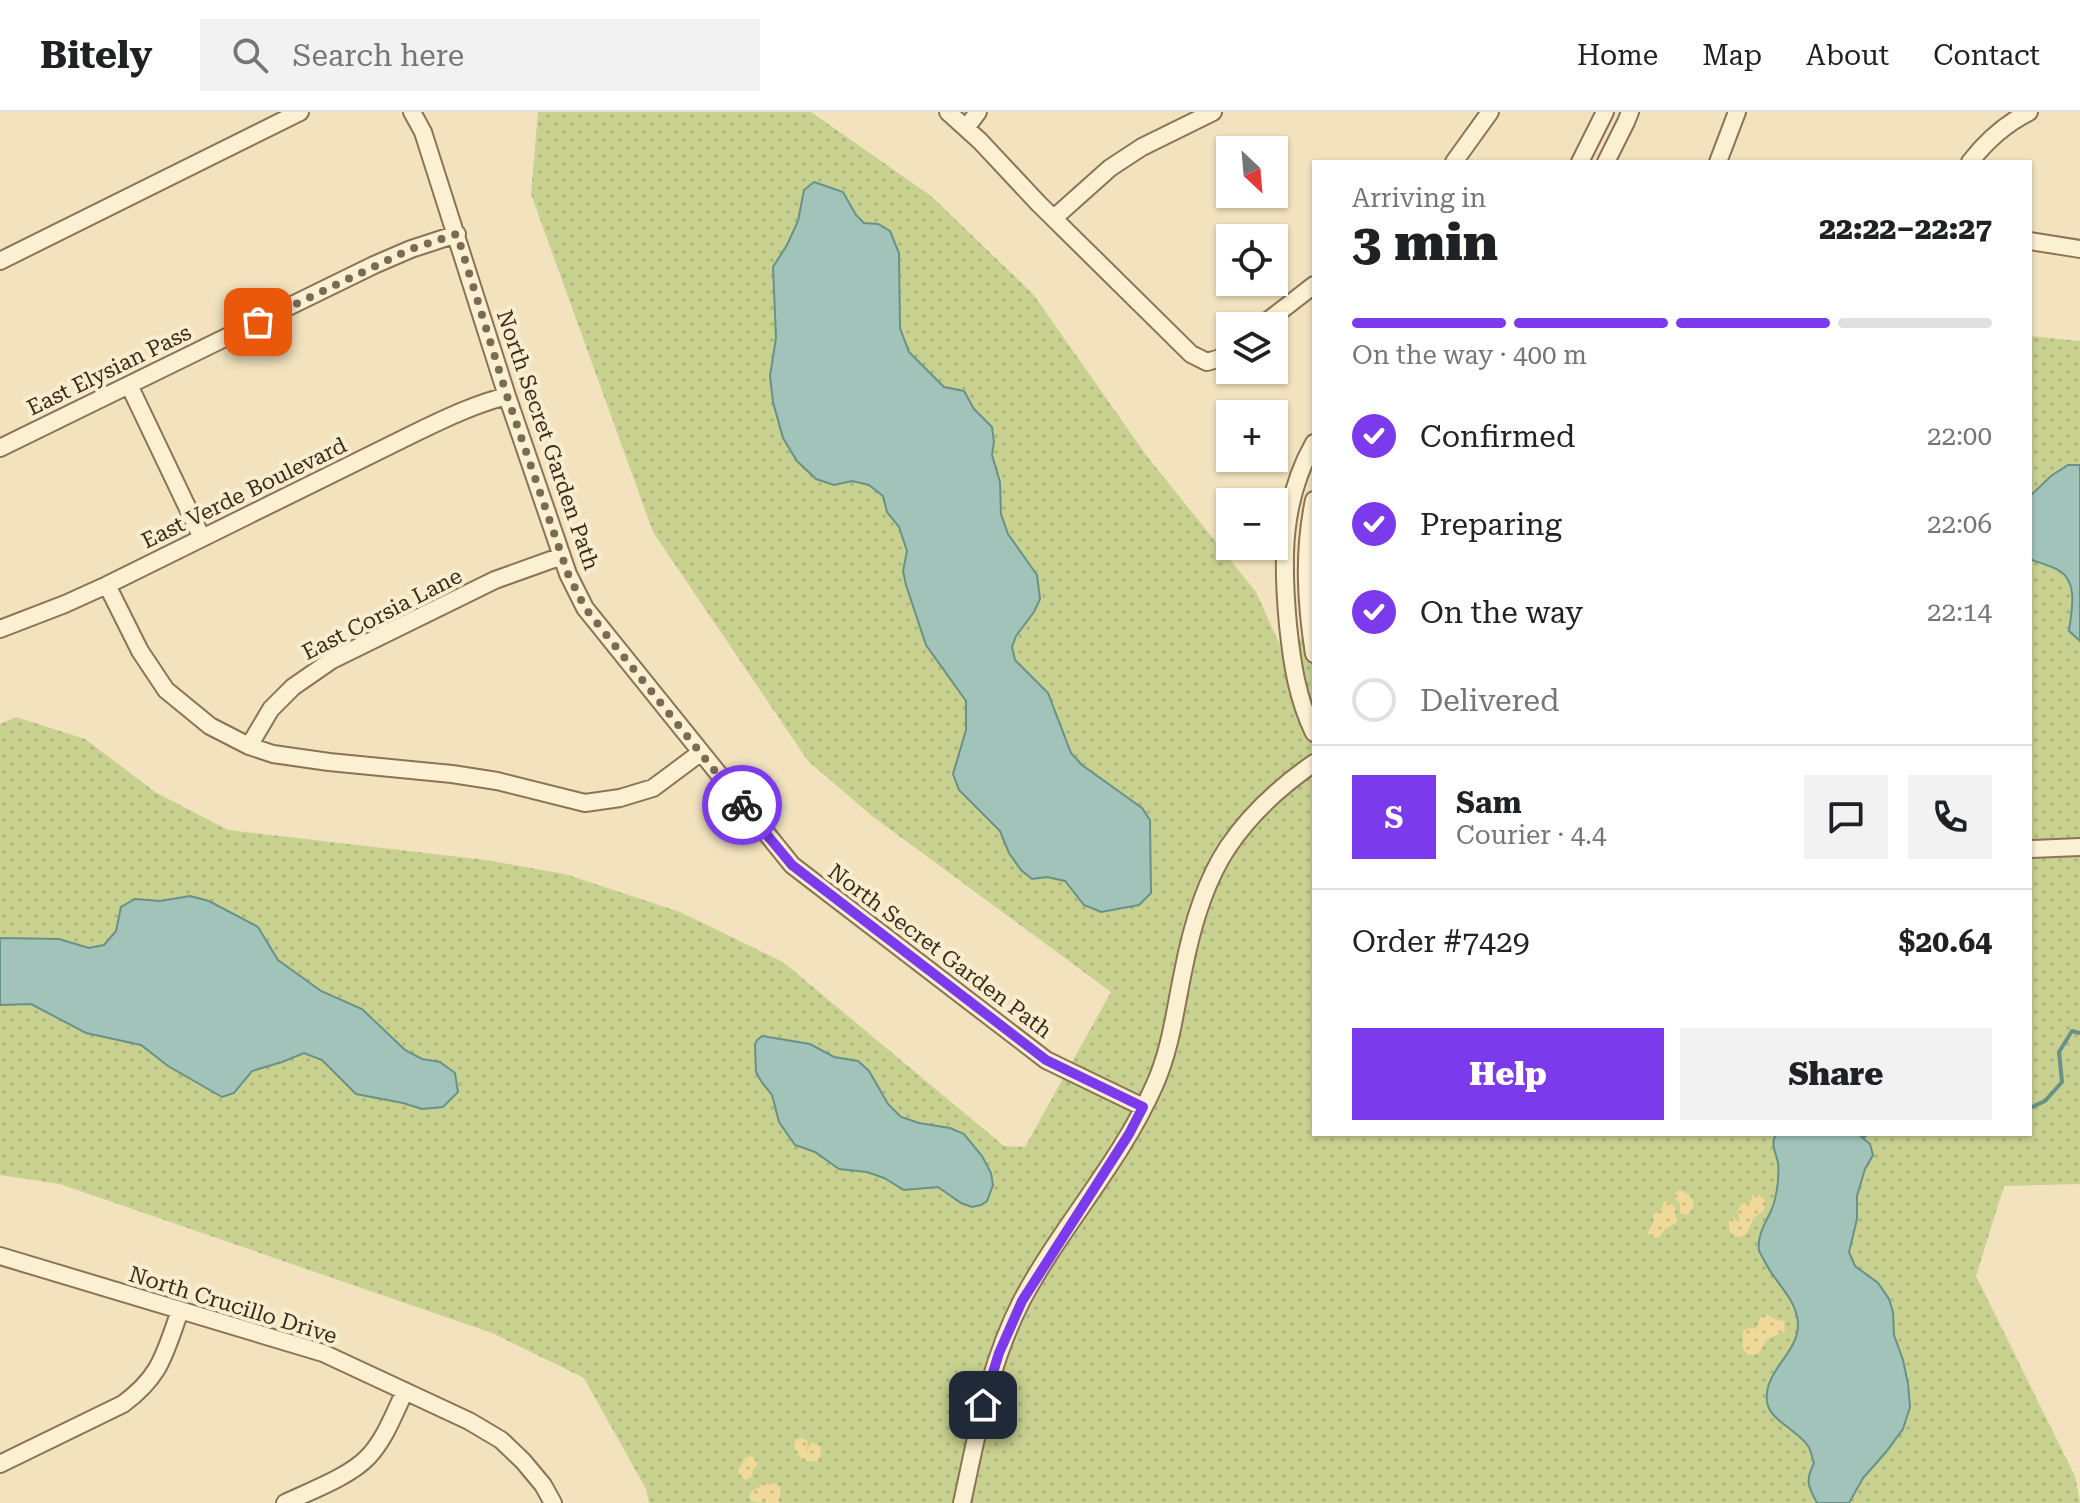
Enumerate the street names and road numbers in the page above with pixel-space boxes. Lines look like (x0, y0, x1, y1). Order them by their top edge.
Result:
street label: North Secret Garden Path (492, 307, 604, 573)
street label: East Elysian Pass (23, 319, 195, 421)
street label: East Verde Boulevard (137, 432, 351, 554)
street label: East Corsia Lane (298, 563, 466, 665)
street label: North Secret Garden Path (823, 859, 1057, 1043)
street label: North Crucillo Drive (126, 1261, 340, 1349)

